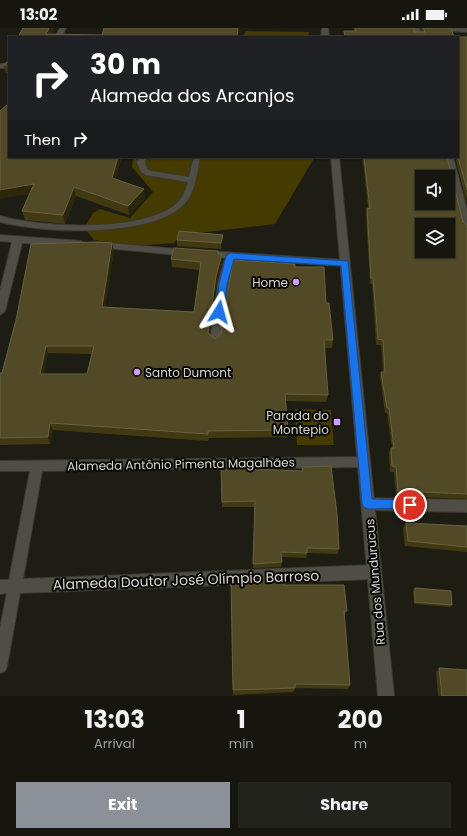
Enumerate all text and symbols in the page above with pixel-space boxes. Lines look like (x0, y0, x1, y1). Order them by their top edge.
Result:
text: 13:02 (20, 4, 57, 25)
text: 30 m (90, 45, 161, 84)
icon: right (24, 52, 76, 104)
text: Alameda dos Arcanjos (90, 83, 294, 108)
icon: right (69, 128, 91, 150)
text: Then (24, 129, 61, 150)
map controls (415, 170, 455, 258)
button: sound (415, 170, 455, 210)
button: layers (415, 218, 455, 258)
place label: Home (252, 274, 288, 291)
marker: Home (291, 277, 301, 287)
position arrow (198, 291, 240, 333)
place label: Santo Dumont (145, 364, 231, 381)
marker: Santo Dumont (132, 367, 142, 377)
place label: Parada do Montepio (266, 407, 329, 438)
marker: Parada do Montepio (332, 417, 342, 427)
street label: Alameda Antônio Pimenta Magalhães (67, 454, 295, 474)
pin (393, 488, 427, 522)
icon: arrive (399, 494, 421, 516)
street label: Rua dos Mundurucus (361, 518, 389, 646)
street label: Alameda Doutor José Olímpio Barroso (52, 565, 320, 595)
text: 13:03 (84, 703, 145, 736)
text: 1 (237, 703, 246, 736)
text: 200 (338, 703, 383, 736)
text: Arrival (94, 734, 135, 753)
text: min (229, 734, 254, 753)
text: m (354, 734, 367, 753)
button: Exit (16, 782, 230, 828)
button: Share (238, 782, 451, 828)

